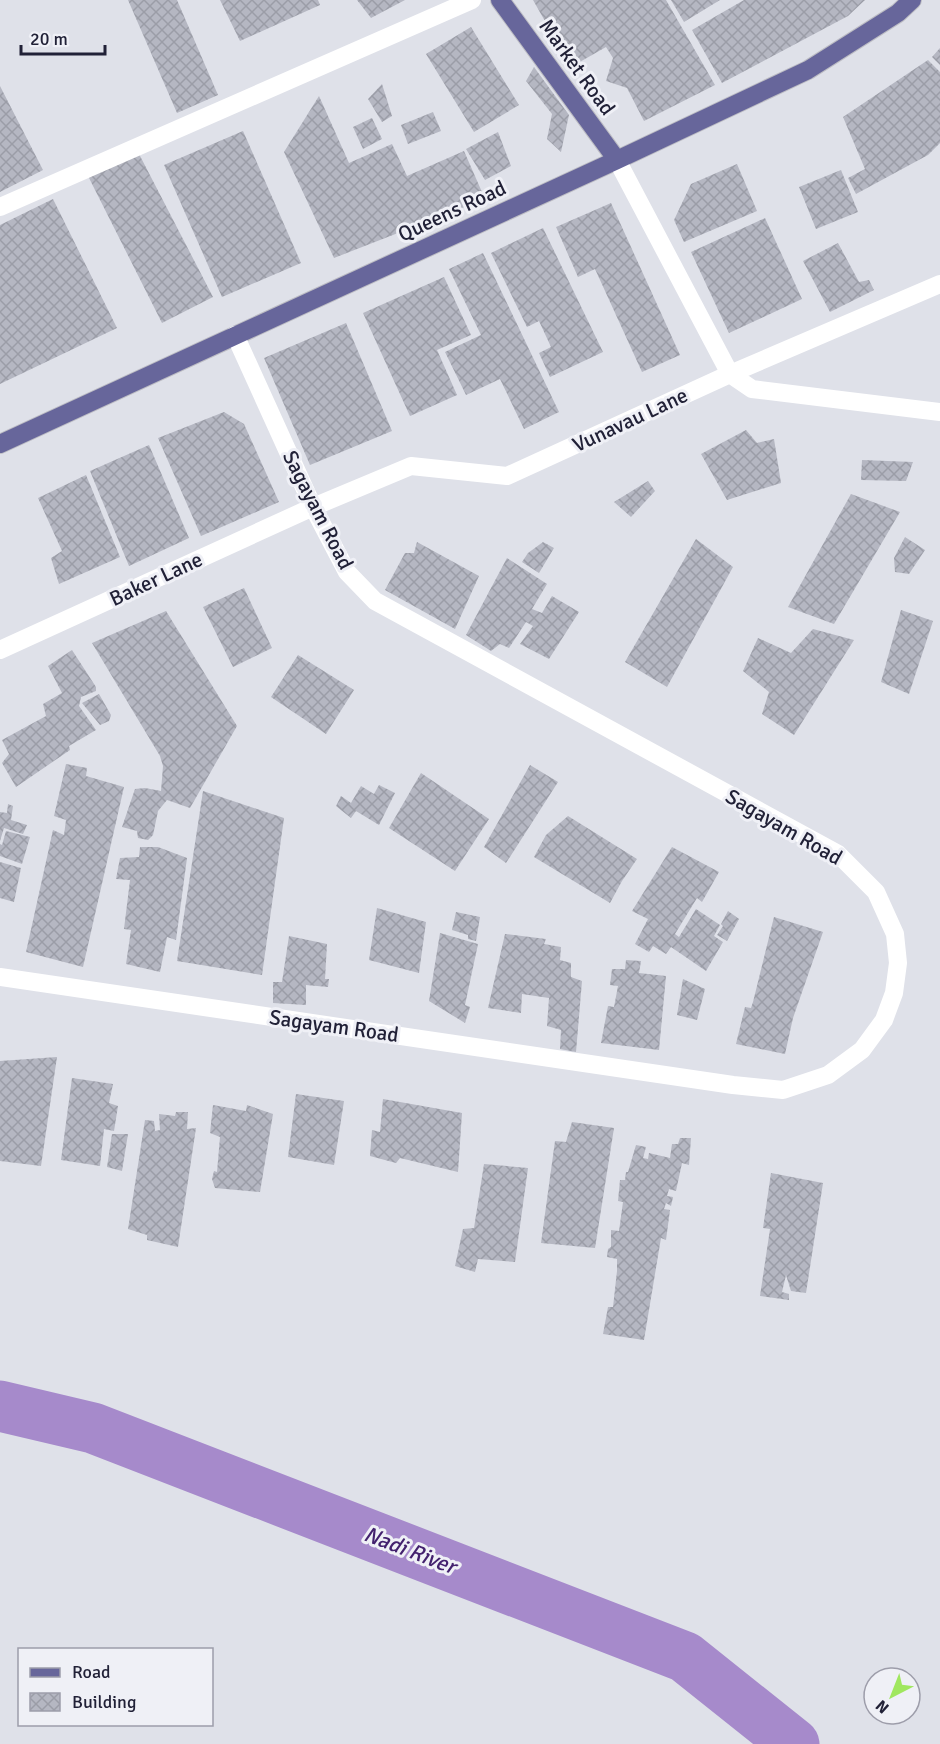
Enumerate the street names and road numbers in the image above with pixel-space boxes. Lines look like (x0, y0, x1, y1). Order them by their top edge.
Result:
street label: Market Road (533, 14, 621, 120)
street label: Queens Road (394, 175, 510, 247)
street label: Vunavau Lane (568, 382, 692, 458)
street label: Sagayam Road (277, 446, 359, 574)
street label: Baker Lane (105, 546, 207, 612)
street label: Sagayam Road (721, 783, 847, 871)
street label: Sagayam Road (268, 1004, 400, 1048)

